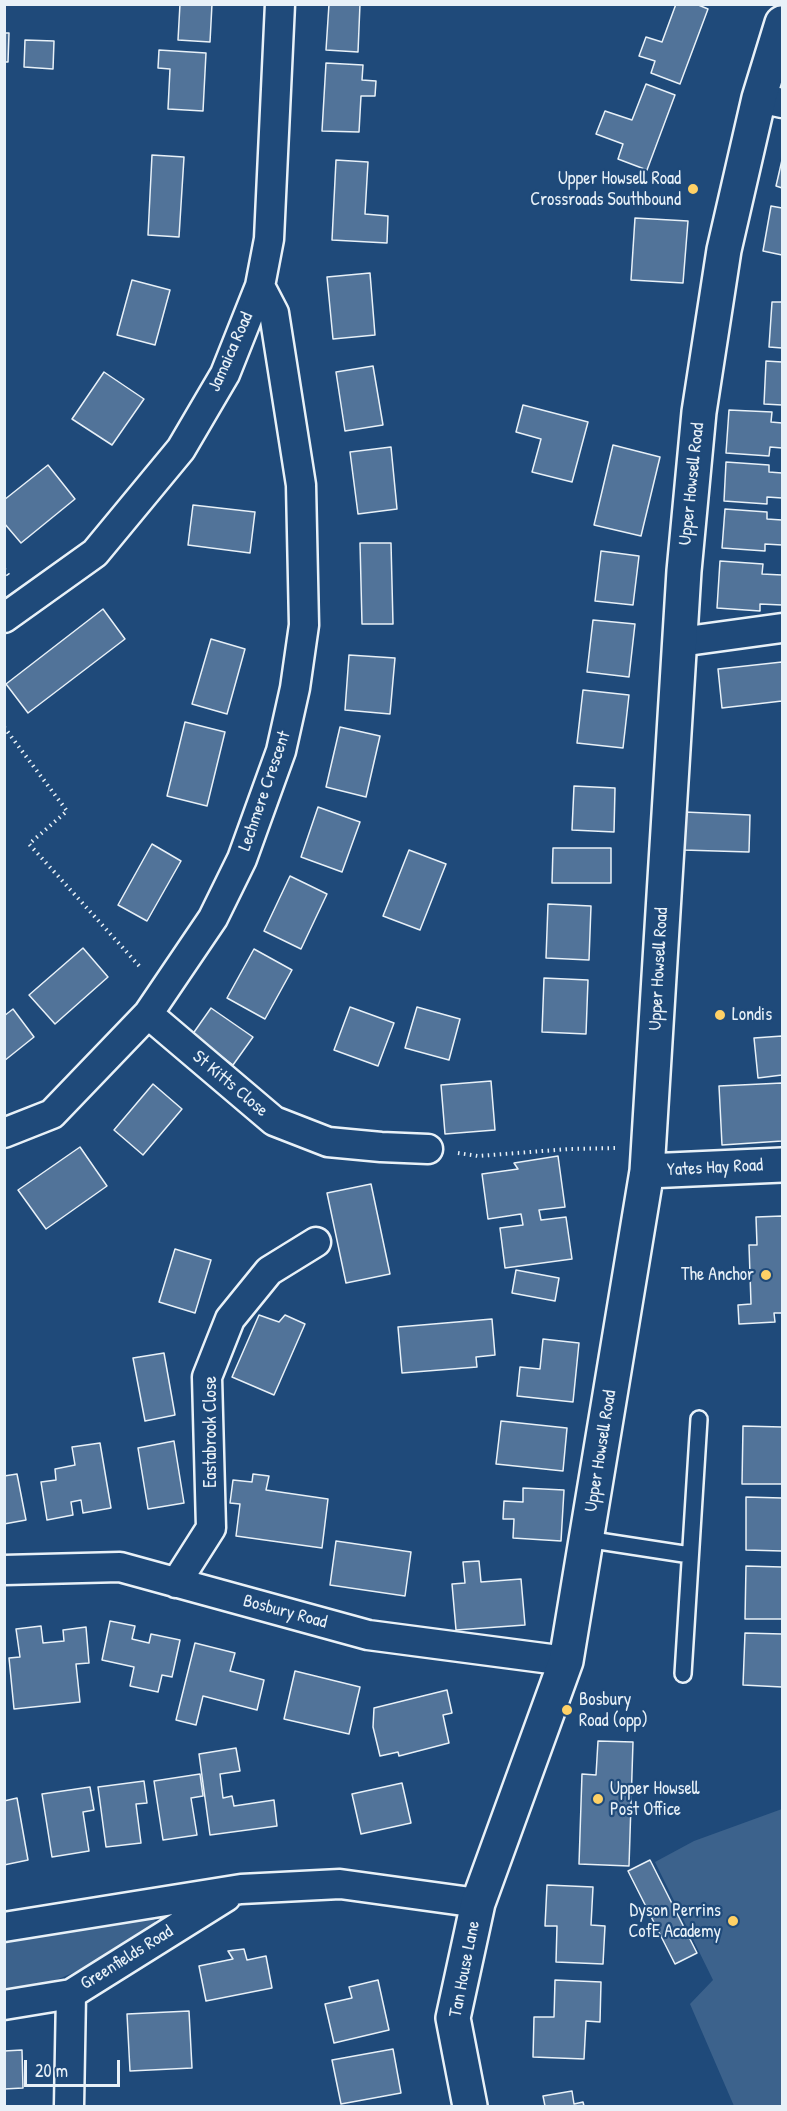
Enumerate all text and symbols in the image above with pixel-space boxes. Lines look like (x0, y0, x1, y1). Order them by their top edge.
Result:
place label: Upper Howsell Road Crossroads Southbound (530, 168, 681, 210)
marker: Upper Howsell Road Crossroads Southbound (686, 182, 700, 196)
street label: Jamaica Road (204, 309, 258, 395)
street label: Upper Howsell Road (675, 422, 709, 546)
street label: Lechmere Crescent (234, 728, 296, 854)
street label: Upper Howsell Road (645, 907, 673, 1031)
place label: Londis (732, 1004, 772, 1026)
marker: Londis (713, 1008, 727, 1022)
street label: St Kitts Close (188, 1046, 272, 1122)
street label: Yates Hay Road (666, 1155, 764, 1181)
place label: The Anchor (681, 1264, 754, 1286)
marker: The Anchor (759, 1268, 773, 1282)
street label: Eastabrook Close (200, 1376, 222, 1488)
street label: Upper Howsell Road (581, 1389, 621, 1513)
street label: Bosbury Road (241, 1590, 329, 1634)
place label: Bosbury Road (opp) (579, 1689, 648, 1732)
marker: Bosbury Road (opp) (560, 1703, 574, 1717)
place label: Upper Howsell Post Office (610, 1778, 699, 1820)
marker: Upper Howsell Post Office (591, 1792, 605, 1806)
place label: Dyson Perrins CofE Academy (628, 1900, 721, 1942)
marker: Dyson Perrins CofE Academy (726, 1914, 740, 1928)
street label: Tan House Lane (445, 1919, 485, 2019)
street label: Greenfields Road (77, 1921, 177, 1995)
scale bar (27, 2048, 123, 2086)
text: 20 m (35, 2058, 68, 2083)

